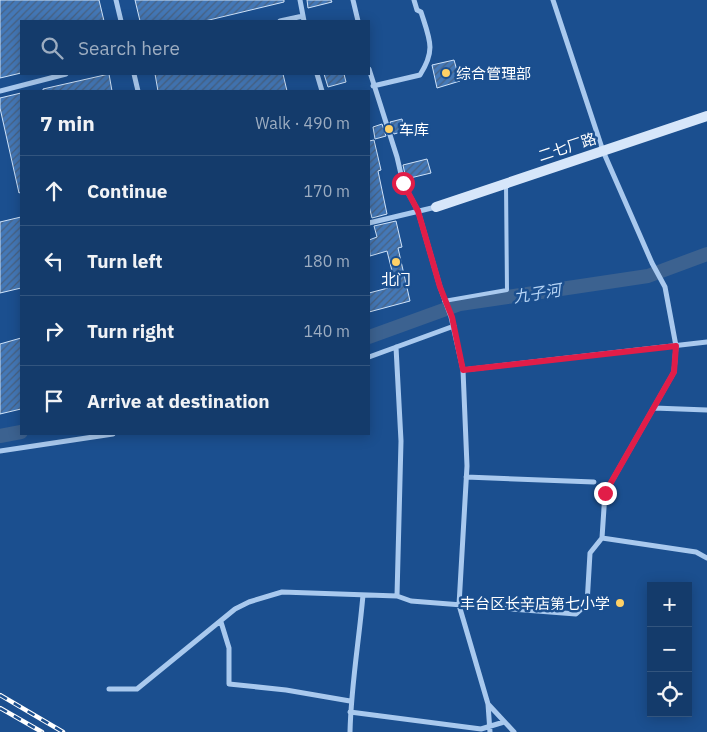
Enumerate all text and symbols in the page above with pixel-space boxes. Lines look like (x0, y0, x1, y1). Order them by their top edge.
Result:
search box (20, 20, 370, 75)
icon: search (38, 34, 66, 62)
text: Search here (78, 36, 180, 60)
place label: 综合管理部 (456, 64, 531, 83)
marker: 综合管理部 (440, 67, 452, 79)
text: 7 min (40, 109, 95, 137)
text: Walk · 490 m (255, 113, 350, 133)
place label: 车库 (399, 120, 429, 139)
marker: 车库 (383, 123, 395, 135)
street label: 二七厂路 (536, 129, 598, 165)
route start (392, 172, 415, 195)
icon: ahead (40, 177, 68, 205)
text: Continue (87, 179, 167, 203)
text: 170 m (303, 181, 350, 201)
icon: left (40, 247, 68, 275)
text: Turn left (87, 249, 163, 273)
text: 180 m (303, 251, 350, 271)
marker: 北门 (390, 256, 402, 268)
place label: 北门 (381, 270, 411, 289)
water label: 九子河 (512, 279, 565, 307)
icon: right (40, 317, 68, 345)
text: Turn right (87, 319, 174, 343)
text: 140 m (303, 321, 350, 341)
icon: arrive (40, 387, 68, 415)
text: Arrive at destination (87, 389, 270, 413)
route end (594, 482, 617, 505)
map controls (647, 582, 692, 717)
button: + (647, 582, 692, 627)
place label: 丰台区长辛店第七小学 (460, 594, 610, 613)
marker: 丰台区长辛店第七小学 (614, 597, 626, 609)
button: − (647, 627, 692, 672)
button: locate (647, 672, 692, 717)

